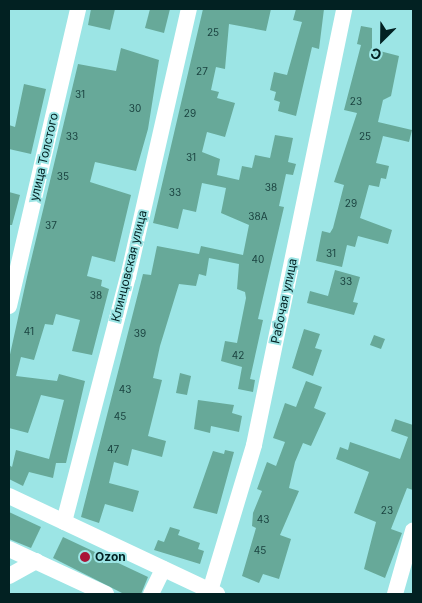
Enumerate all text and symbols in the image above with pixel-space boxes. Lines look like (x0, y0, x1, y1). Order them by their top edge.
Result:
north arrow (357, 15, 407, 65)
house number: 25 (207, 27, 219, 39)
text: С (368, 44, 384, 64)
house number: 27 (196, 66, 208, 78)
house number: 31 (75, 89, 85, 101)
house number: 23 (350, 96, 362, 108)
house number: 30 (129, 103, 141, 115)
house number: 29 (184, 108, 196, 120)
street label: улица Толстого (27, 112, 61, 202)
house number: 33 (66, 131, 78, 143)
house number: 25 (359, 131, 371, 143)
house number: 31 (186, 152, 196, 164)
house number: 35 (57, 171, 69, 183)
house number: 38 (265, 182, 277, 194)
house number: 33 (169, 187, 181, 199)
house number: 29 (345, 198, 357, 210)
street label: Клинцовская улица (108, 209, 150, 323)
house number: 38А (248, 211, 268, 223)
house number: 37 (45, 220, 57, 232)
house number: 31 (326, 248, 336, 260)
house number: 40 (252, 254, 264, 266)
street label: Рабочая улица (268, 257, 300, 345)
house number: 33 (340, 276, 352, 288)
house number: 38 (90, 290, 102, 302)
house number: 41 (24, 326, 34, 338)
house number: 39 (134, 328, 146, 340)
house number: 42 (232, 350, 244, 362)
house number: 43 (119, 384, 131, 396)
house number: 45 (114, 411, 126, 423)
house number: 47 (107, 444, 119, 456)
house number: 23 (381, 505, 393, 517)
house number: 43 (257, 514, 269, 526)
house number: 45 (254, 545, 266, 557)
place label: Ozon (95, 550, 126, 564)
marker: Ozon (79, 551, 91, 563)

